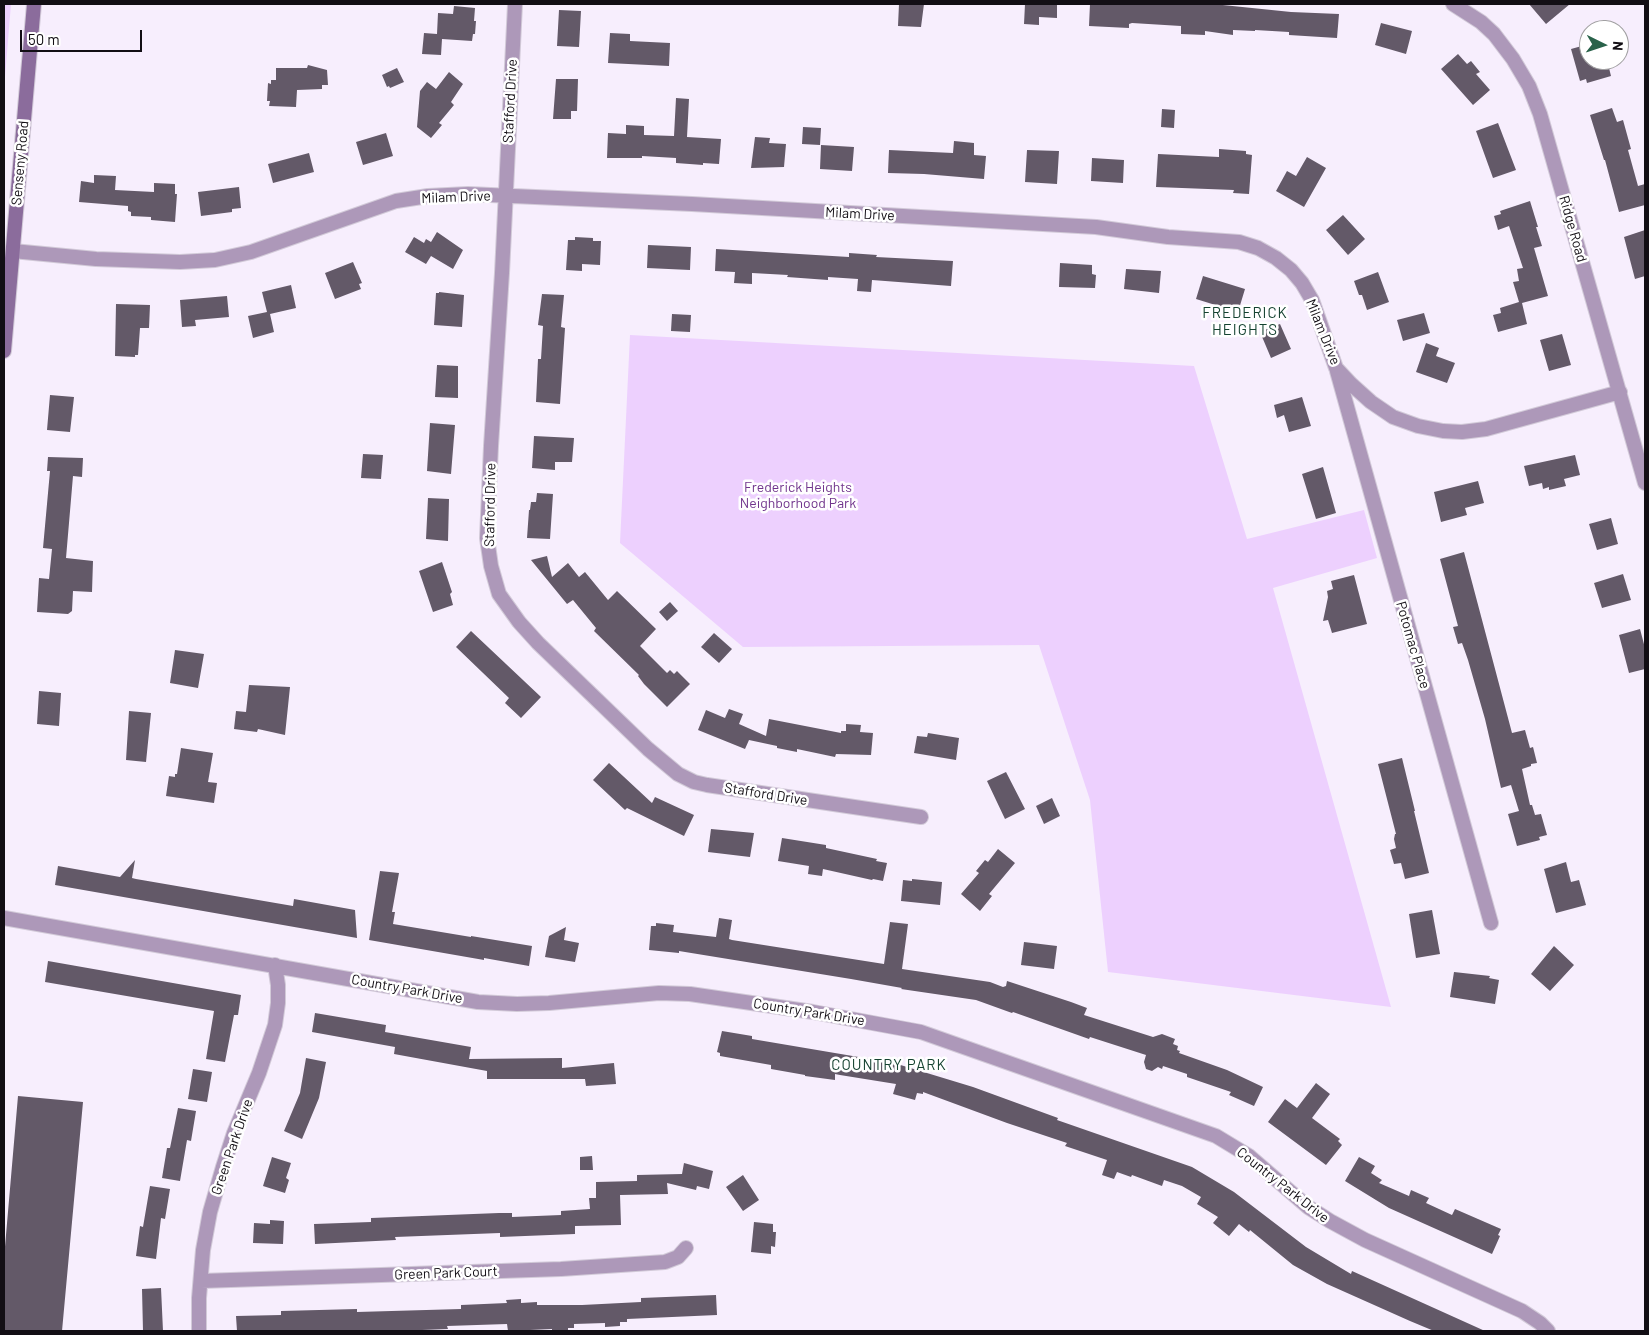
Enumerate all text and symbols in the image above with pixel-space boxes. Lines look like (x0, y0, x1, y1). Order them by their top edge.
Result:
scale bar (22, 20, 145, 52)
north arrow (1579, 20, 1629, 70)
text: 50 m (28, 30, 60, 48)
text: N (1610, 41, 1627, 51)
street label: Stafford Drive (499, 59, 521, 143)
street label: Senseny Road (8, 120, 32, 206)
street label: Milam Drive (421, 187, 491, 207)
street label: Ridge Road (1555, 194, 1591, 264)
street label: Milam Drive (825, 204, 895, 224)
street label: Milam Drive (1302, 297, 1344, 367)
district label: FREDERICK HEIGHTS (1201, 304, 1289, 339)
street label: Stafford Drive (481, 463, 499, 547)
park label: Frederick Heights Neighborhood Park (740, 479, 856, 512)
street label: Potomac Place (1392, 599, 1434, 691)
street label: Stafford Drive (723, 779, 809, 809)
street label: Country Park Drive (350, 971, 464, 1007)
street label: Country Park Drive (752, 995, 866, 1029)
district label: COUNTRY PARK (830, 1056, 948, 1074)
street label: Green Park Drive (208, 1097, 256, 1197)
street label: Country Park Drive (1234, 1144, 1332, 1226)
street label: Green Park Court (394, 1263, 498, 1283)

